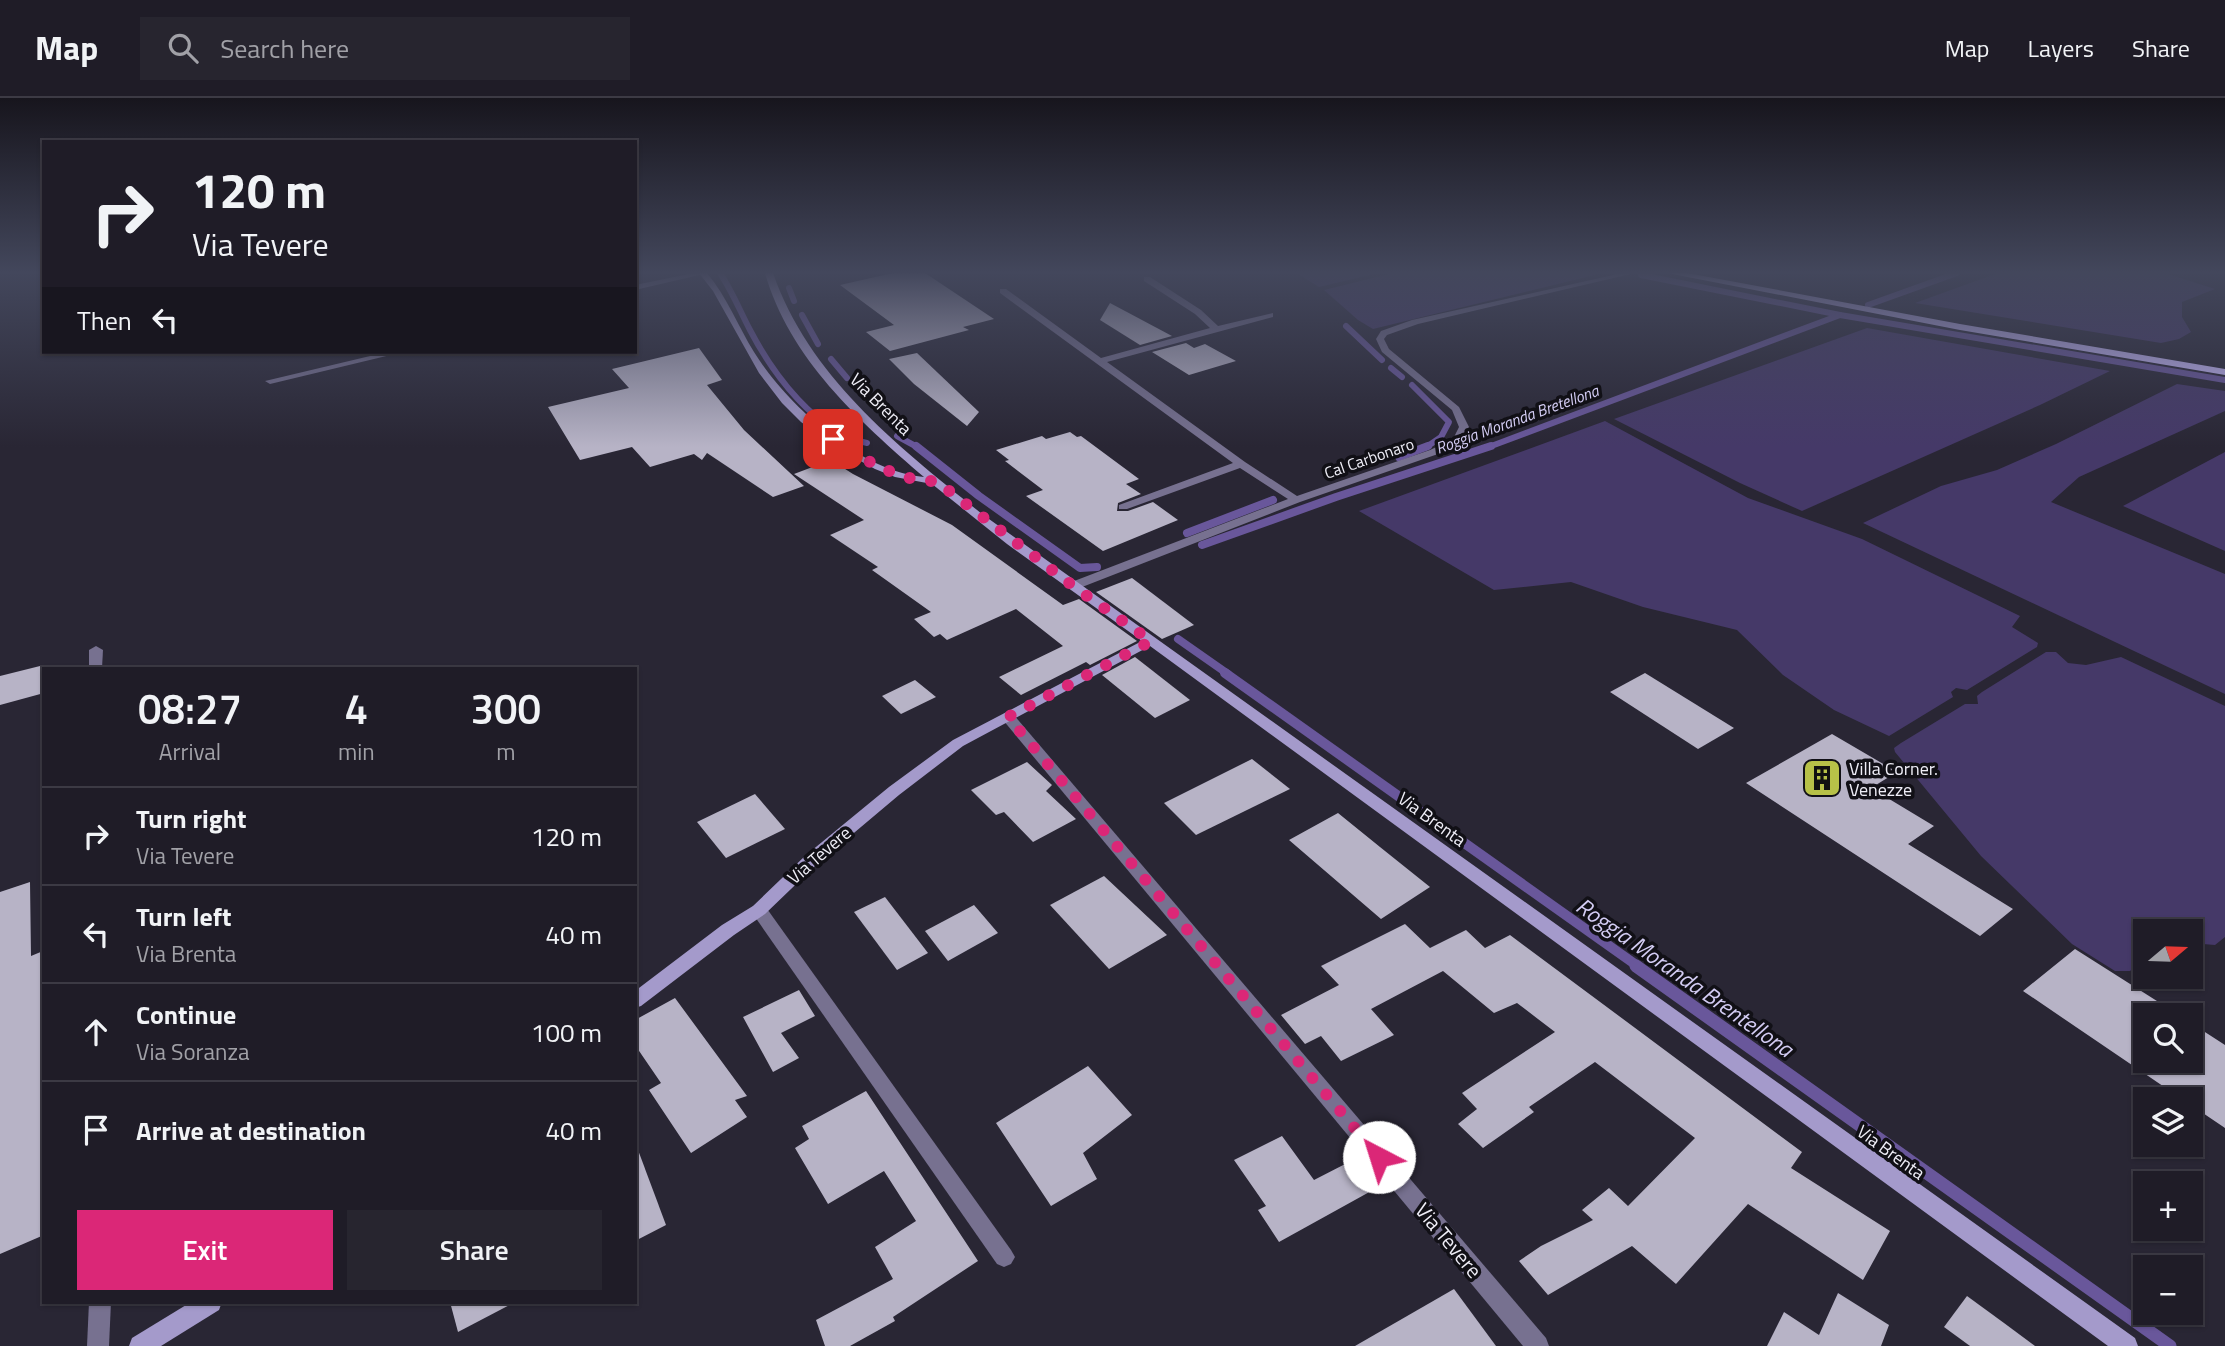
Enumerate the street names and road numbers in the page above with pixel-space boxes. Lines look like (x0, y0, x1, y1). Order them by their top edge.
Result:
street label: Via Brenta (844, 367, 918, 441)
street label: Cal Carbonaro (1321, 431, 1417, 485)
street label: Via Brenta (1392, 785, 1472, 853)
street label: Via Tevere (781, 820, 857, 890)
street label: Via Brenta (1851, 1118, 1931, 1186)
street label: Via Tevere (1408, 1195, 1490, 1285)

